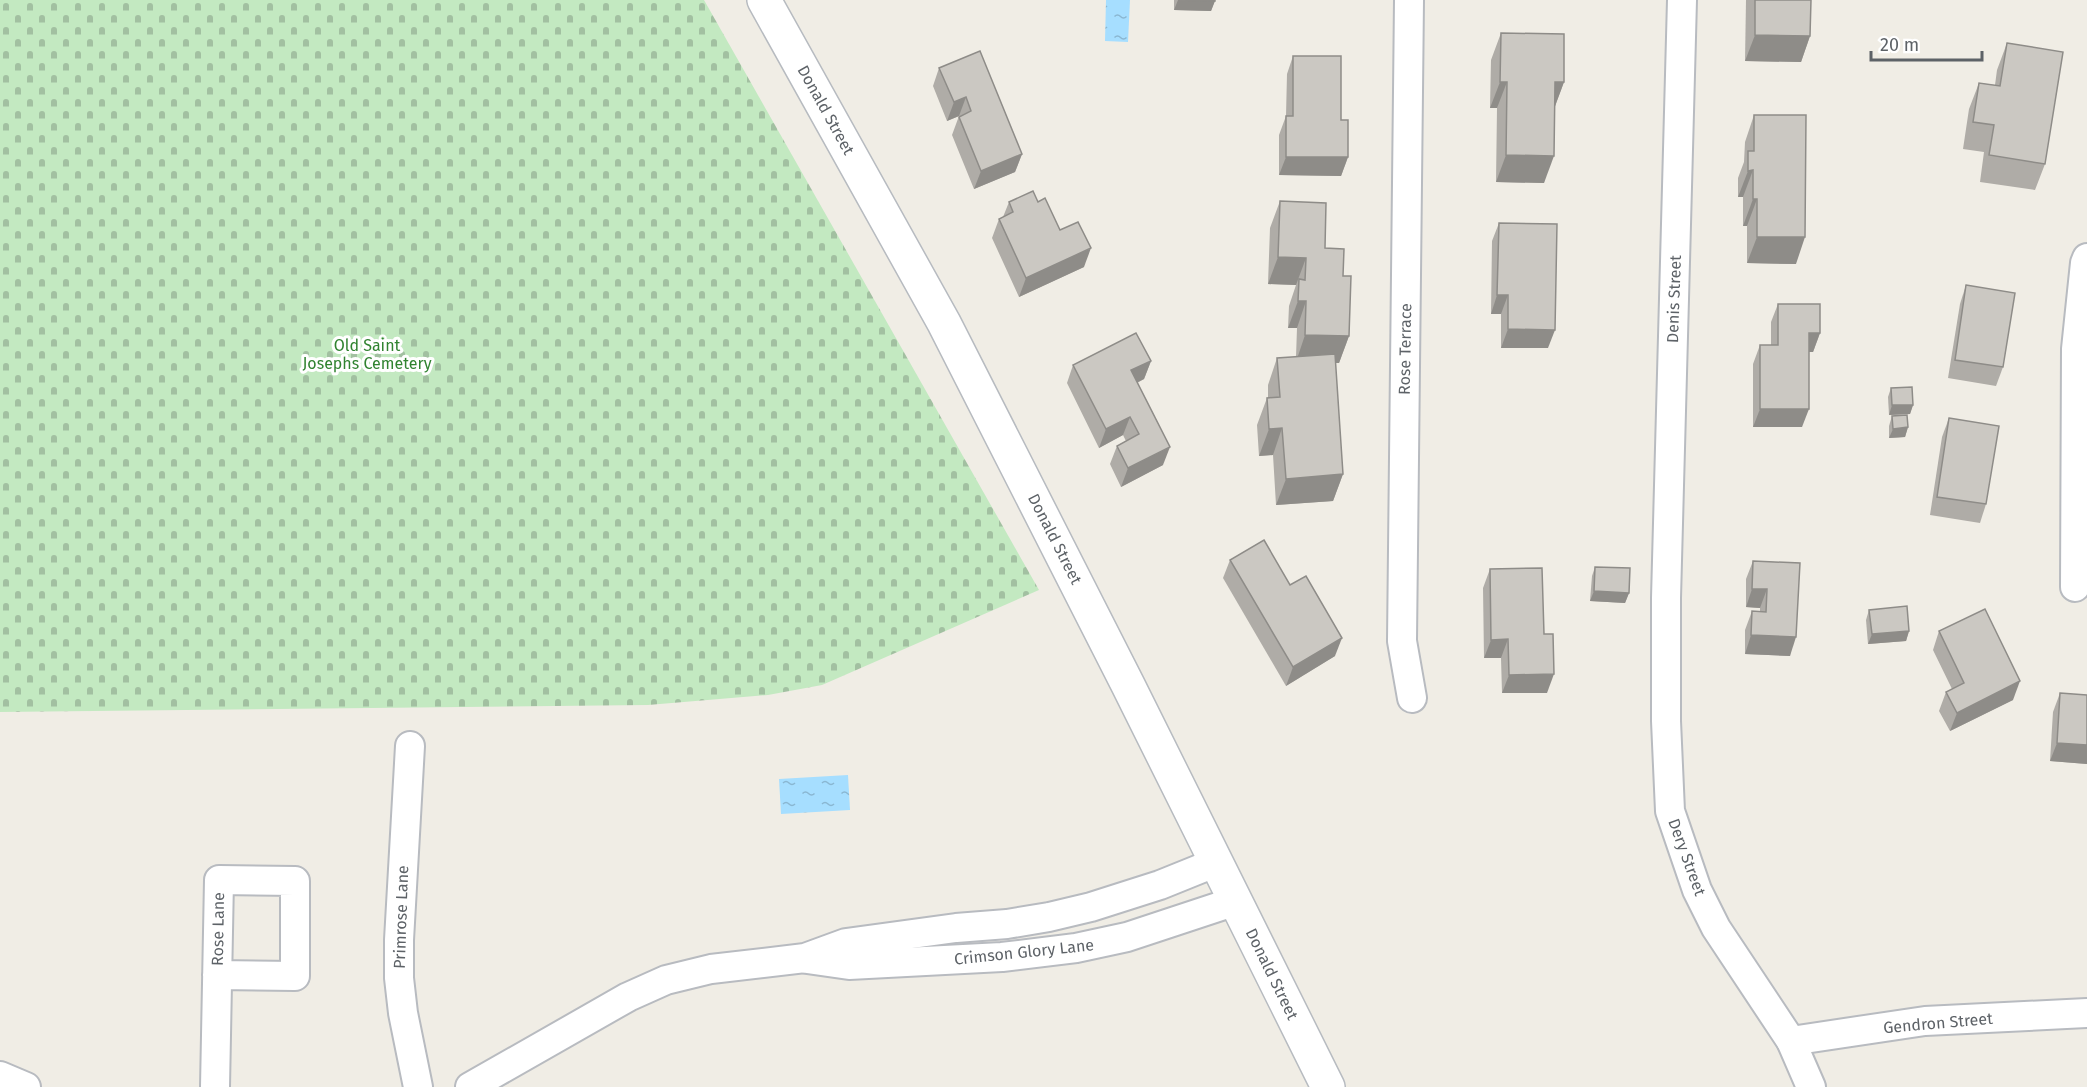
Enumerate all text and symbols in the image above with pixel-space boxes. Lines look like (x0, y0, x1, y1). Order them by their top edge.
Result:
scale bar (1871, 24, 1982, 62)
text: 20 m (1880, 34, 1919, 56)
street label: Donald Street (794, 62, 859, 158)
street label: Denis Street (1663, 254, 1685, 343)
street label: Rose Terrace (1395, 303, 1415, 395)
park label: Old Saint Josephs Cemetery (302, 336, 432, 373)
street label: Donald Street (1024, 490, 1086, 588)
street label: Dery Street (1664, 816, 1710, 898)
street label: Primrose Lane (390, 865, 412, 969)
street label: Rose Lane (208, 892, 228, 966)
street label: Donald Street (1242, 925, 1302, 1023)
street label: Crimson Glory Lane (953, 935, 1095, 969)
street label: Gendron Street (1882, 1009, 1994, 1037)

